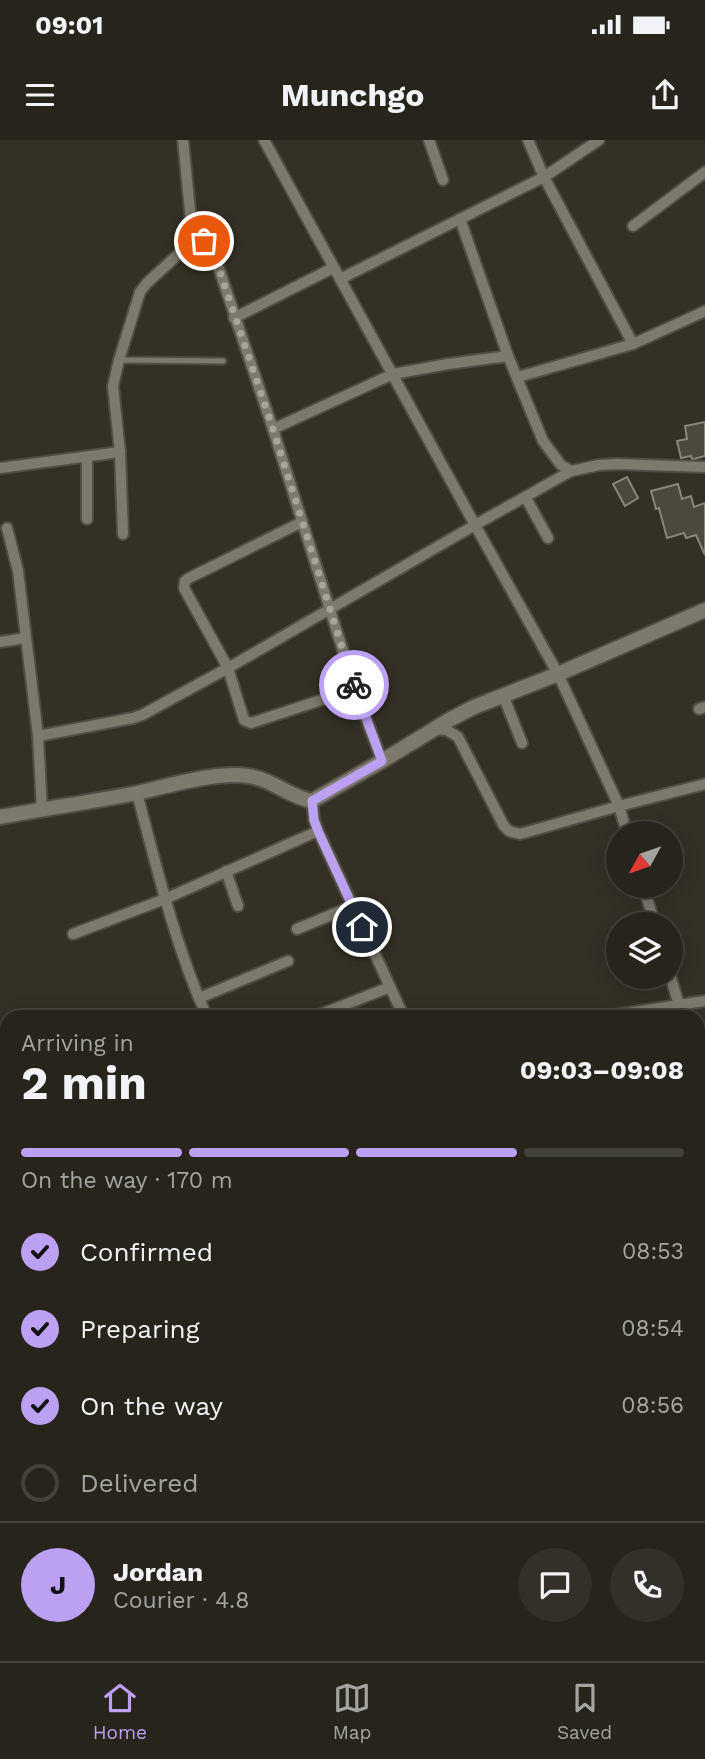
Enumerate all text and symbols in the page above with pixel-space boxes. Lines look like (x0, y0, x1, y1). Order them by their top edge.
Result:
text: 09:01 (35, 10, 104, 40)
icon: menu (21, 76, 59, 114)
text: Munchgo (281, 76, 424, 114)
icon: share (646, 76, 684, 114)
pin (174, 211, 234, 271)
icon: bag (185, 222, 223, 260)
courier (319, 650, 389, 720)
icon: bike (335, 666, 373, 704)
north arrow (606, 821, 682, 898)
map controls (606, 821, 683, 989)
pin (332, 897, 392, 957)
icon: home (343, 908, 381, 946)
button: layers (606, 912, 683, 989)
text: Arriving in (21, 1030, 134, 1057)
text: 09:03–09:08 (520, 1055, 684, 1085)
text: 2 min (21, 1056, 147, 1110)
text: On the way · 170 m (21, 1167, 233, 1194)
icon: check (21, 1233, 59, 1271)
text: Confirmed (80, 1237, 213, 1267)
text: 08:53 (622, 1238, 684, 1265)
icon: check (21, 1310, 59, 1348)
text: Preparing (80, 1314, 200, 1344)
text: 08:54 (621, 1315, 684, 1342)
icon: check (21, 1387, 59, 1425)
text: On the way (80, 1391, 223, 1421)
text: 08:56 (621, 1392, 684, 1419)
text: Delivered (80, 1468, 199, 1498)
button: chat (518, 1548, 592, 1622)
button: phone (610, 1548, 684, 1622)
text: Jordan (113, 1557, 203, 1587)
text: J (50, 1570, 66, 1600)
text: Courier · 4.8 (113, 1587, 249, 1614)
tab: Home (93, 1679, 147, 1744)
tab: Map (333, 1679, 371, 1744)
tab: Saved (557, 1679, 612, 1744)

